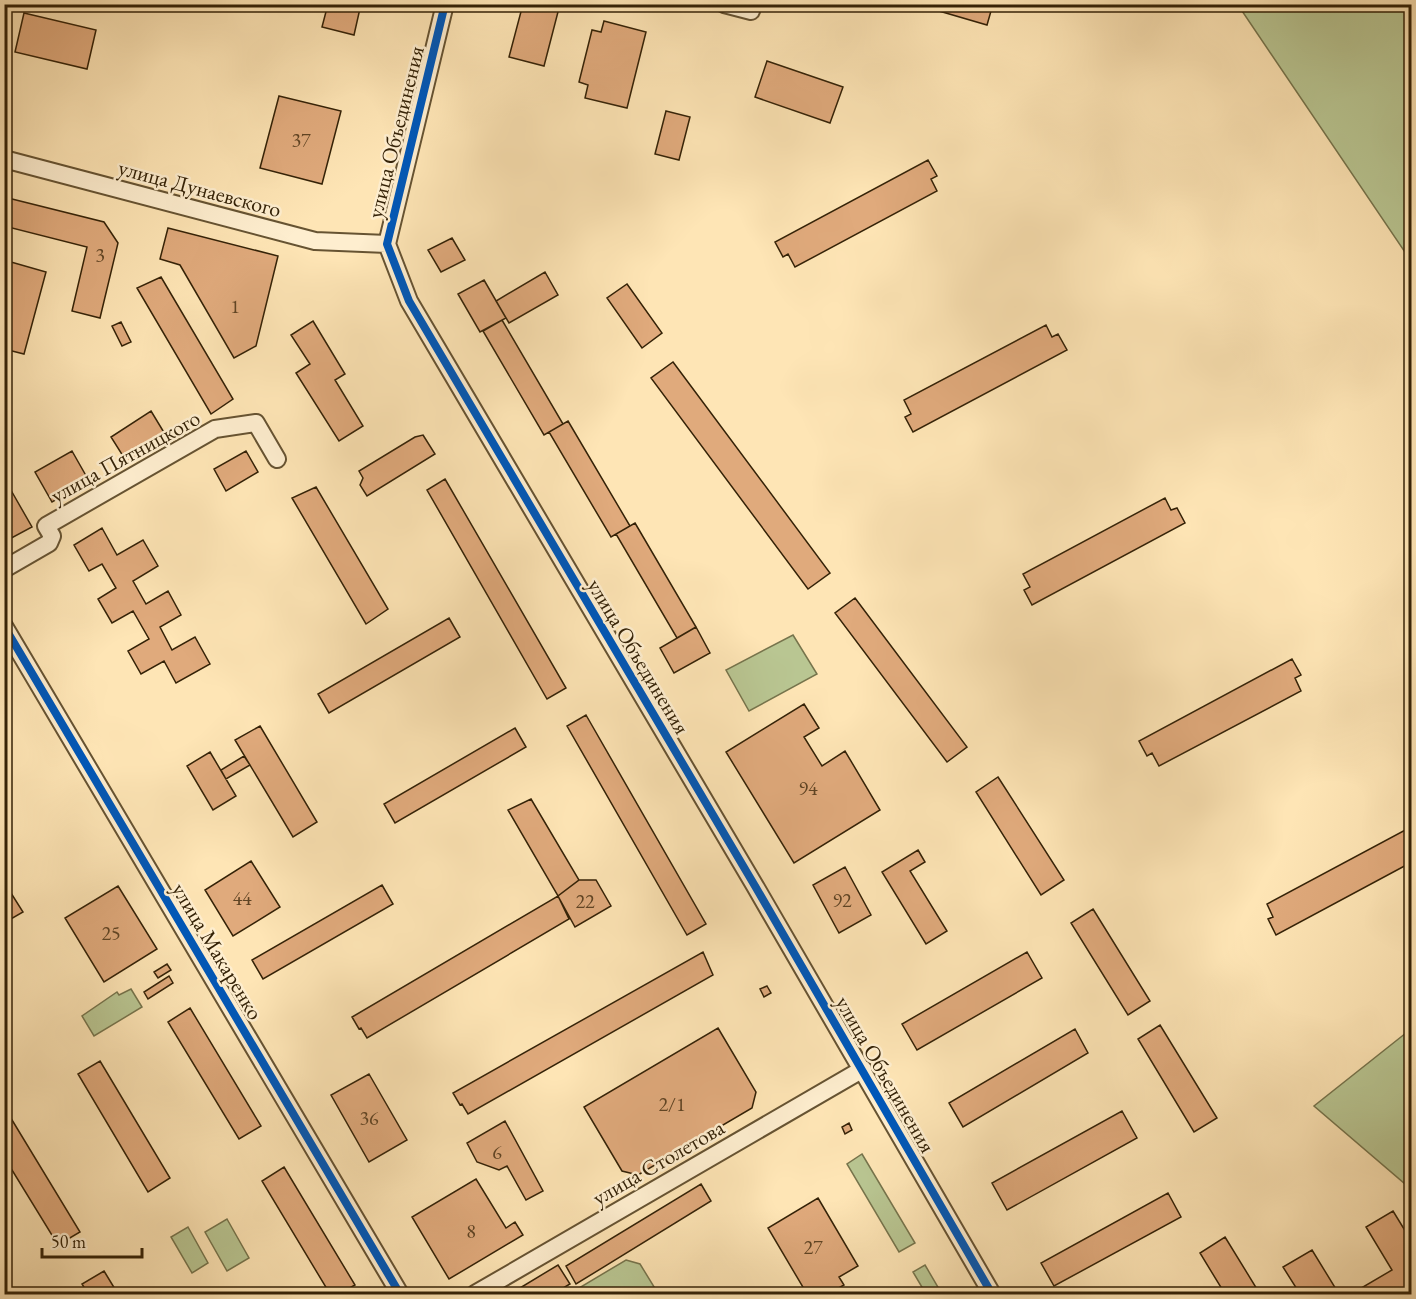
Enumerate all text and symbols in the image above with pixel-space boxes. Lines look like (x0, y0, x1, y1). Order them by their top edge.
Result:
street label: улица Объединения (360, 43, 431, 221)
house number: 37 (291, 127, 311, 153)
street label: улица Дунаевского (115, 153, 285, 224)
house number: 3 (95, 242, 105, 268)
house number: 1 (230, 293, 240, 319)
street label: улица Пятницкого (45, 403, 205, 510)
street label: улица Объединения (581, 573, 697, 740)
house number: 94 (798, 775, 818, 801)
street label: улица Макаренко (165, 877, 270, 1025)
house number: 44 (232, 885, 252, 911)
house number: 92 (832, 887, 852, 913)
house number: 22 (575, 888, 595, 914)
house number: 25 (101, 920, 121, 946)
street label: улица Объединения (829, 991, 942, 1158)
house number: 2/1 (658, 1091, 686, 1117)
house number: 36 (359, 1105, 379, 1131)
street label: улица Столетова (587, 1113, 730, 1212)
house number: 6 (492, 1139, 502, 1165)
house number: 8 (466, 1218, 476, 1244)
scale bar (42, 1221, 142, 1259)
text: 50 m (51, 1230, 86, 1253)
house number: 27 (803, 1234, 823, 1260)

